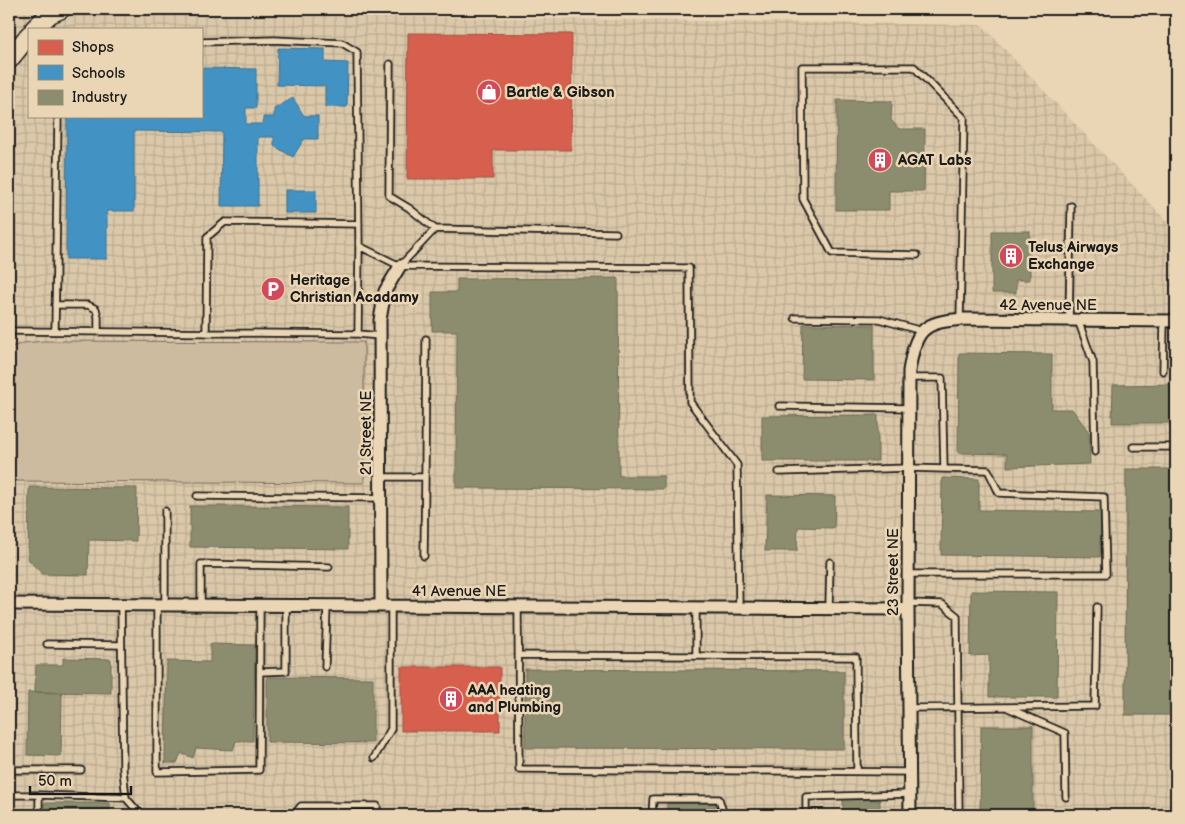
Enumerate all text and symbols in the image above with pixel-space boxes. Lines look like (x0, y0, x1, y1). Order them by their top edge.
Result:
legend (28, 28, 202, 118)
text: Shops (72, 38, 115, 57)
text: Schools (72, 64, 126, 83)
shop icon: Bartle & Gibson (476, 79, 502, 105)
place label: Bartle & Gibson (506, 83, 615, 102)
text: Industry (72, 88, 127, 107)
building icon: AGAT Labs (867, 147, 893, 173)
place label: AGAT Labs (897, 151, 972, 170)
place label: Telus Airways Exchange (1028, 238, 1118, 274)
building icon: Telus Airways Exchange (998, 243, 1024, 269)
place label: Heritage Christian Acadamy (290, 271, 419, 307)
parking icon: Heritage Christian Acadamy (260, 276, 286, 302)
street label: 42 Avenue NE (999, 296, 1097, 315)
street label: 21 Street NE (357, 391, 376, 475)
street label: 23 Street NE (884, 528, 903, 616)
street label: 41 Avenue NE (412, 582, 506, 601)
place label: AAA heating and Plumbing (467, 681, 561, 717)
building icon: AAA heating and Plumbing (438, 686, 464, 712)
scale bar (30, 764, 131, 796)
text: 50 m (38, 772, 72, 791)

